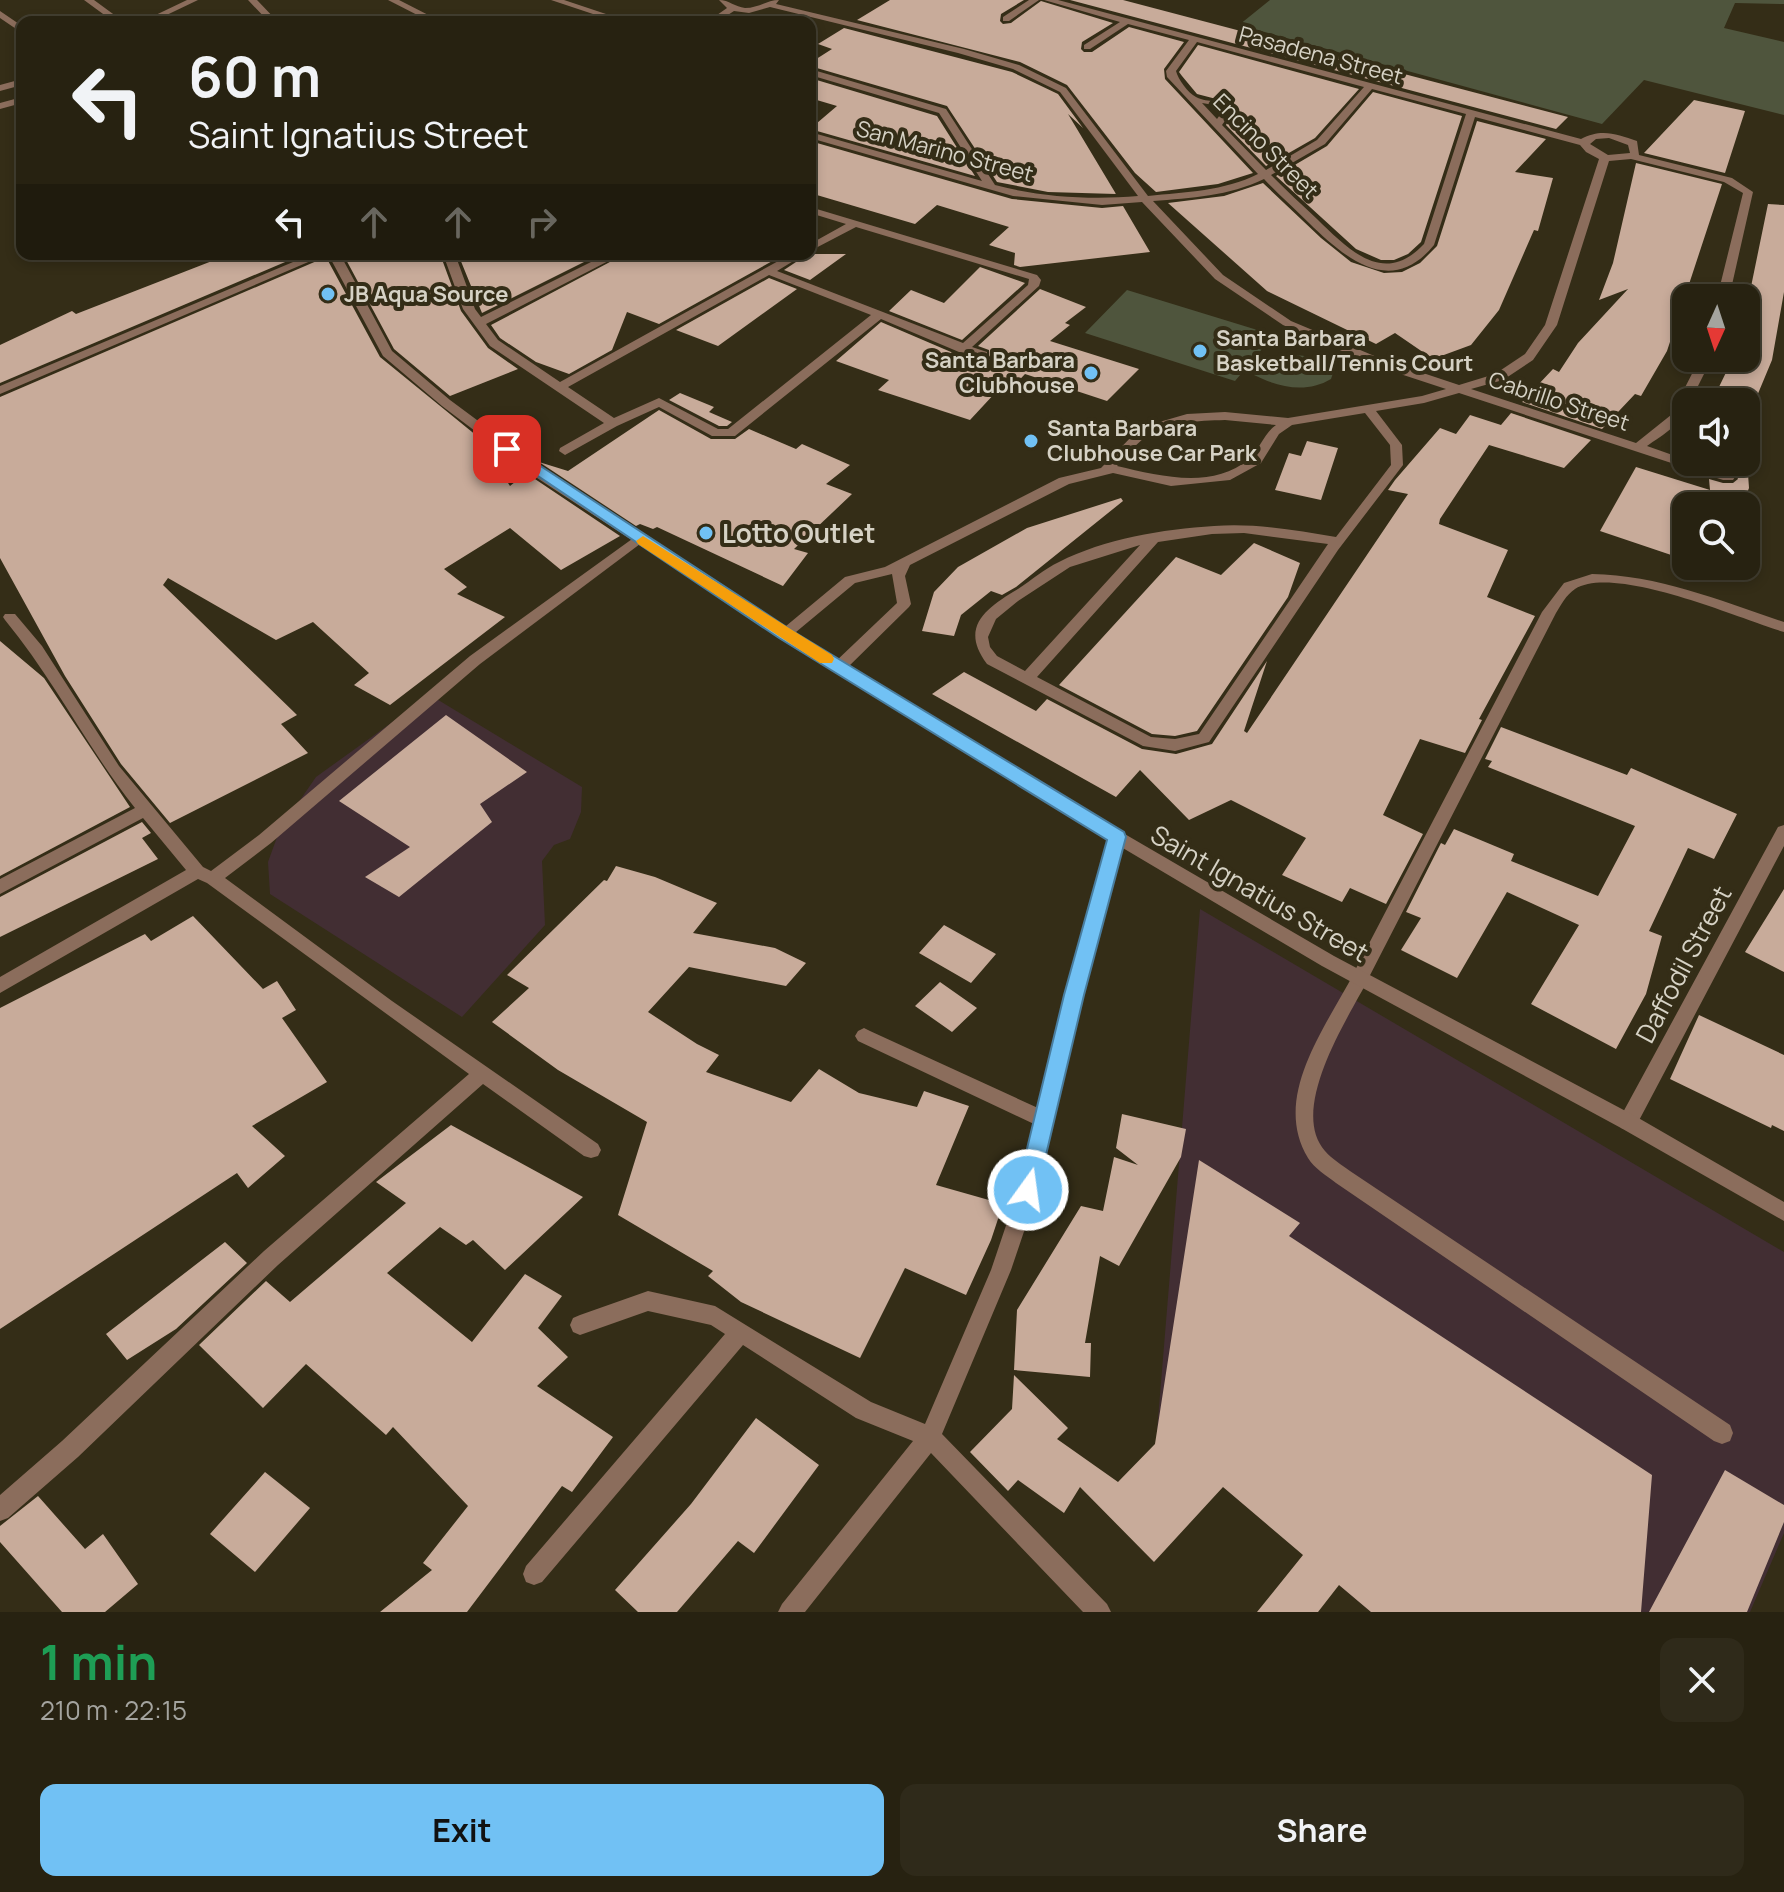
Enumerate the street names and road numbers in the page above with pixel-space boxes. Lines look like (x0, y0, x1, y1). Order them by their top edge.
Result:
street label: Pasadena Street (1236, 19, 1407, 91)
street label: Encino Street (1207, 87, 1325, 205)
street label: San Marino Street (853, 113, 1037, 189)
street label: Cabrillo Street (1485, 364, 1633, 438)
street label: Saint Ignatius Street (1144, 816, 1376, 970)
street label: Daffodil Street (1626, 879, 1740, 1049)

